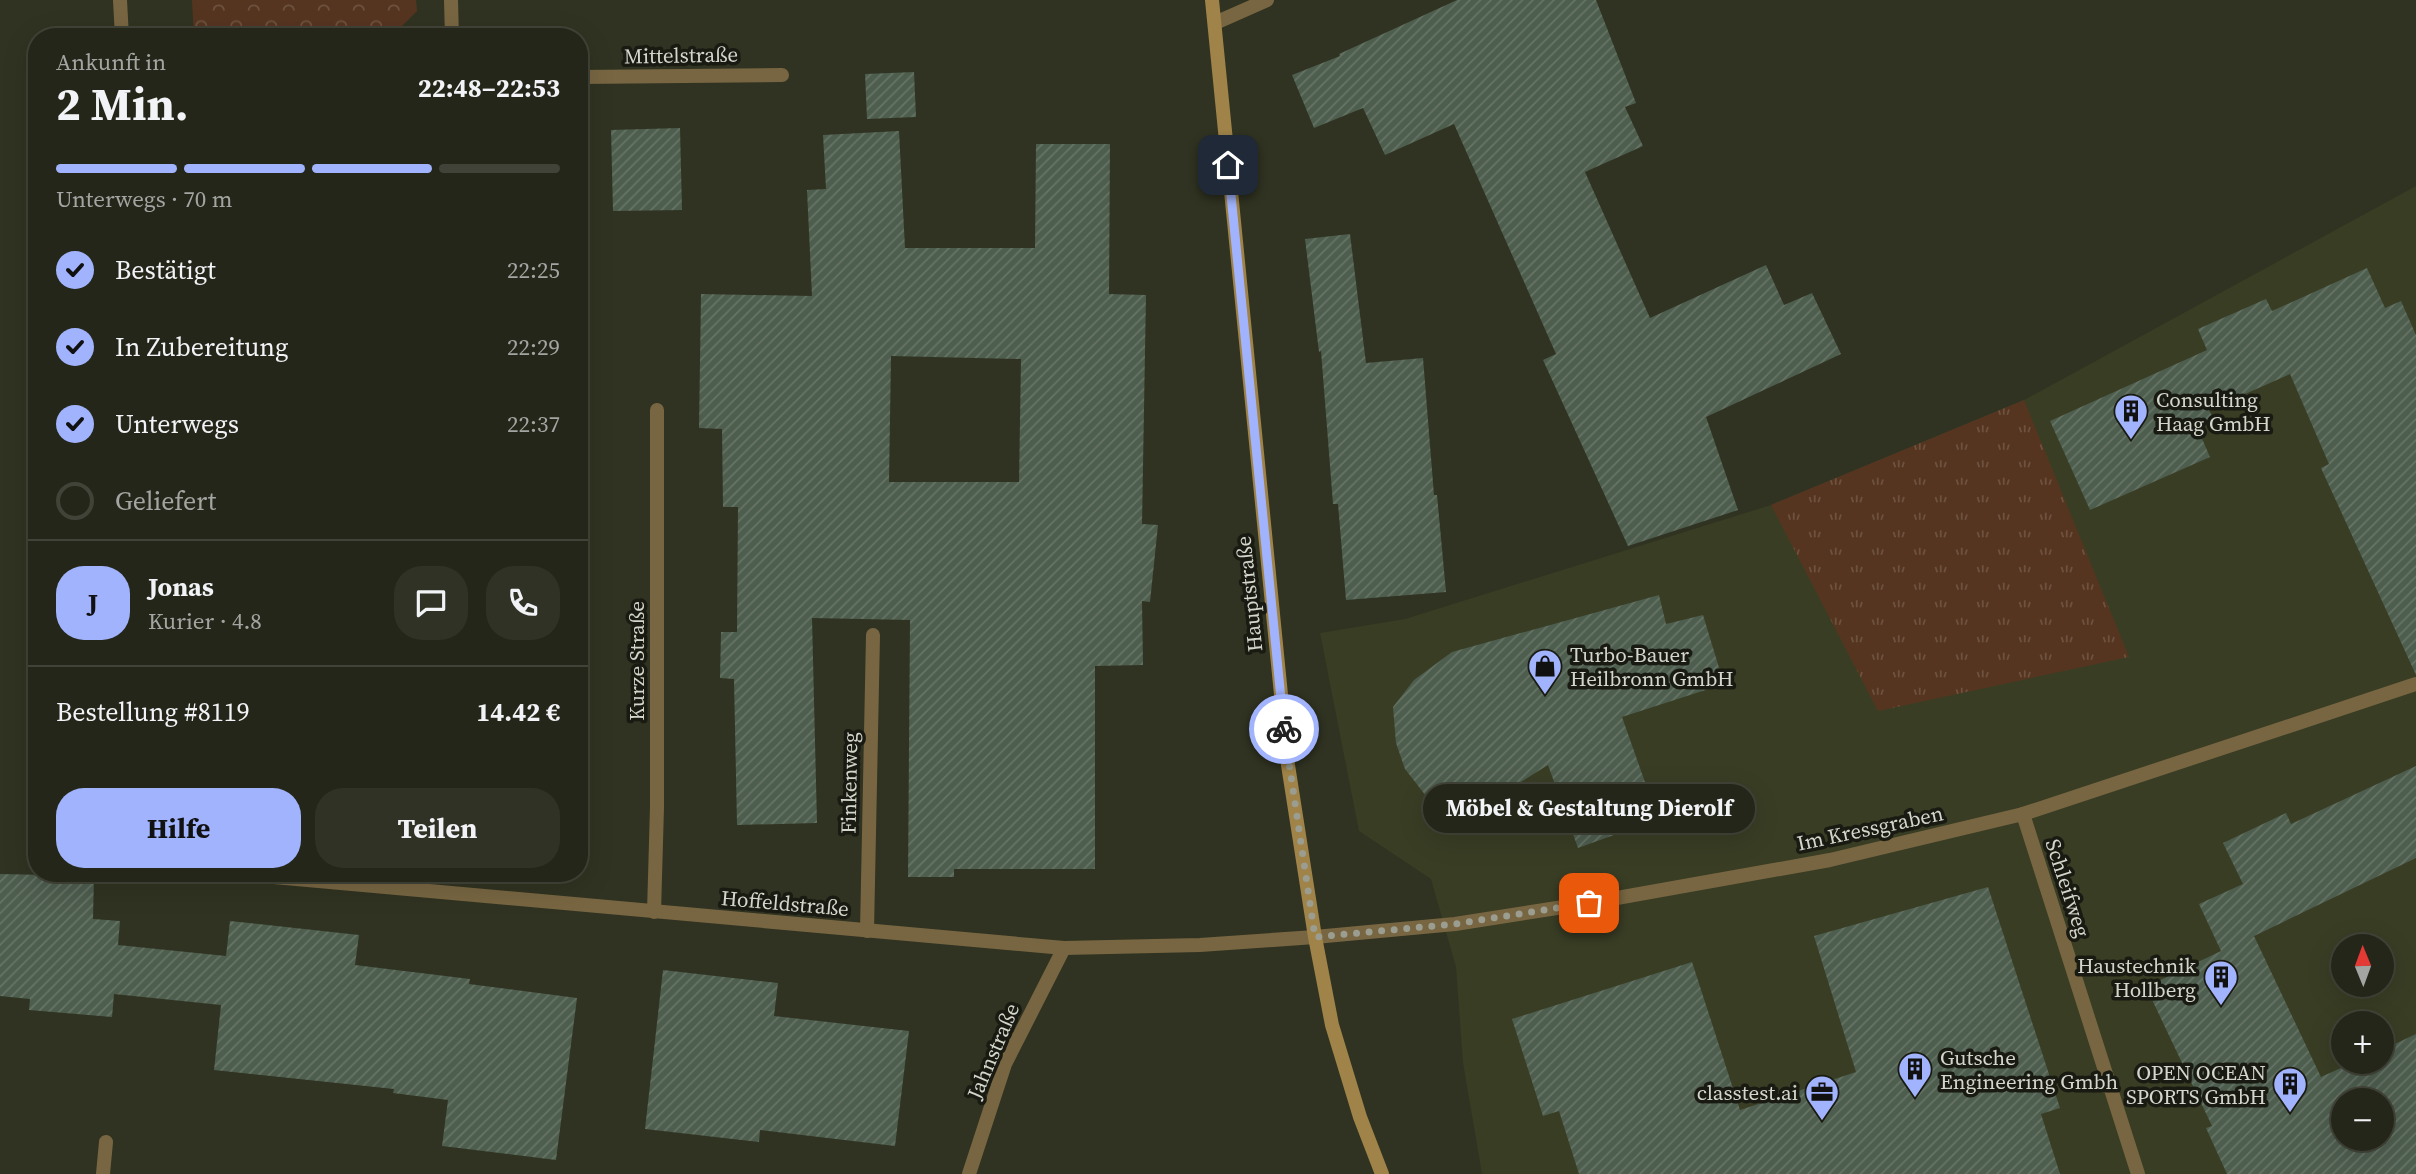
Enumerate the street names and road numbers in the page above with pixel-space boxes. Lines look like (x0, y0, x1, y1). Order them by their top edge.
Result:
street label: Mittelstraße (624, 40, 738, 70)
street label: Hauptstraße (1229, 535, 1269, 653)
street label: Kurze Straße (622, 601, 651, 721)
street label: Finkenweg (834, 732, 864, 834)
street label: Im Kressgraben (1794, 798, 1946, 858)
street label: Schleifweg (2039, 835, 2098, 941)
street label: Hoffeldstraße (720, 883, 850, 923)
street label: Jahnstraße (959, 998, 1026, 1104)

